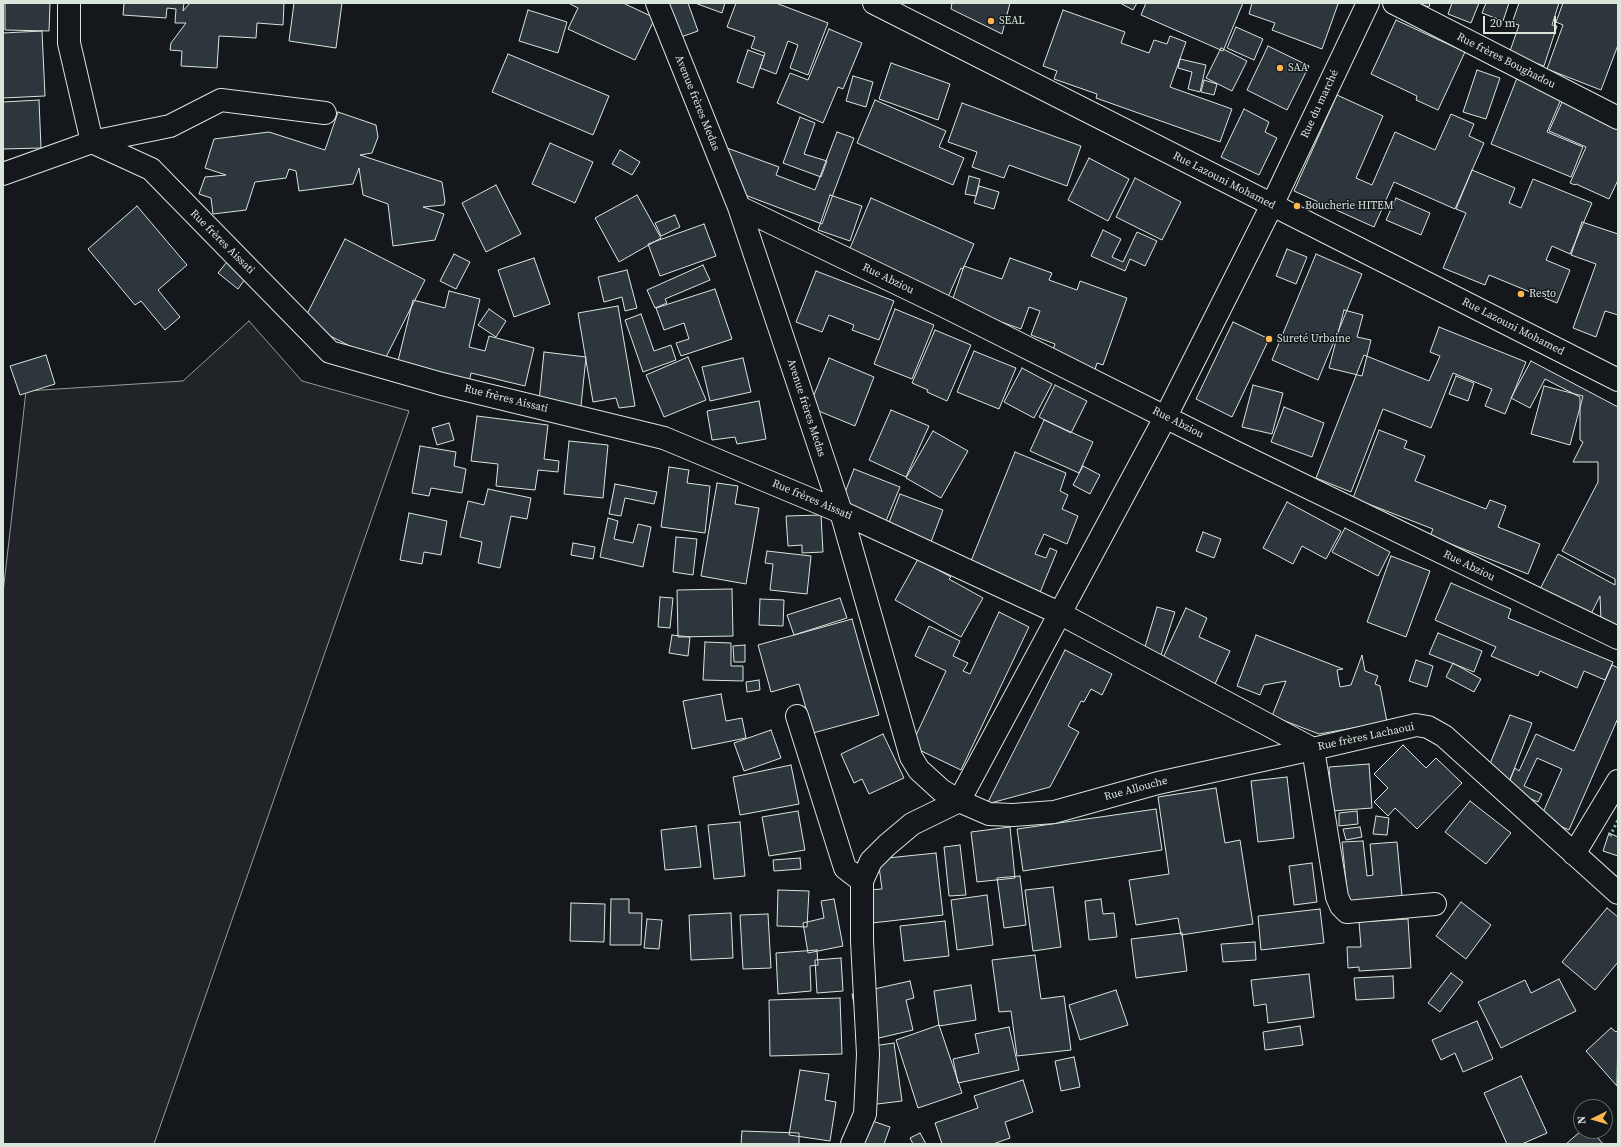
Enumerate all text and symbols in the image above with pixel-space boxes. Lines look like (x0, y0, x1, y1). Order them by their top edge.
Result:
scale bar (1485, 8, 1558, 34)
place label: SEAL (999, 14, 1025, 28)
text: 20 m (1490, 15, 1516, 31)
marker: SEAL (986, 16, 996, 26)
street label: Rue frères Boughadou (1455, 30, 1557, 92)
street label: Avenue frères Medas (672, 53, 722, 153)
place label: SAA (1288, 61, 1308, 75)
marker: SAA (1275, 63, 1285, 73)
street label: Rue du marché (1298, 68, 1342, 140)
street label: Rue Lazouni Mohamed (1171, 149, 1277, 213)
place label: Boucherie HITEM (1305, 199, 1394, 213)
marker: Boucherie HITEM (1292, 201, 1302, 211)
street label: Rue frères Aissati (187, 207, 257, 277)
street label: Rue Abziou (860, 261, 916, 297)
place label: Resto (1529, 287, 1556, 301)
marker: Resto (1516, 289, 1526, 299)
street label: Rue Lazouni Mohamed (1460, 295, 1566, 359)
place label: Sureté Urbaine (1277, 332, 1351, 346)
marker: Sureté Urbaine (1264, 334, 1274, 344)
street label: Avenue frères Medas (784, 357, 828, 459)
street label: Rue frères Aissati (463, 382, 549, 416)
street label: Rue Abziou (1150, 404, 1206, 442)
street label: Rue frères Aissati (770, 477, 854, 523)
street label: Rue Abziou (1441, 548, 1497, 584)
street label: Rue frères Lachaoui (1317, 720, 1415, 754)
street label: Rue Allouche (1103, 774, 1169, 804)
north arrow (1573, 1099, 1613, 1139)
text: N (1574, 1115, 1589, 1125)

